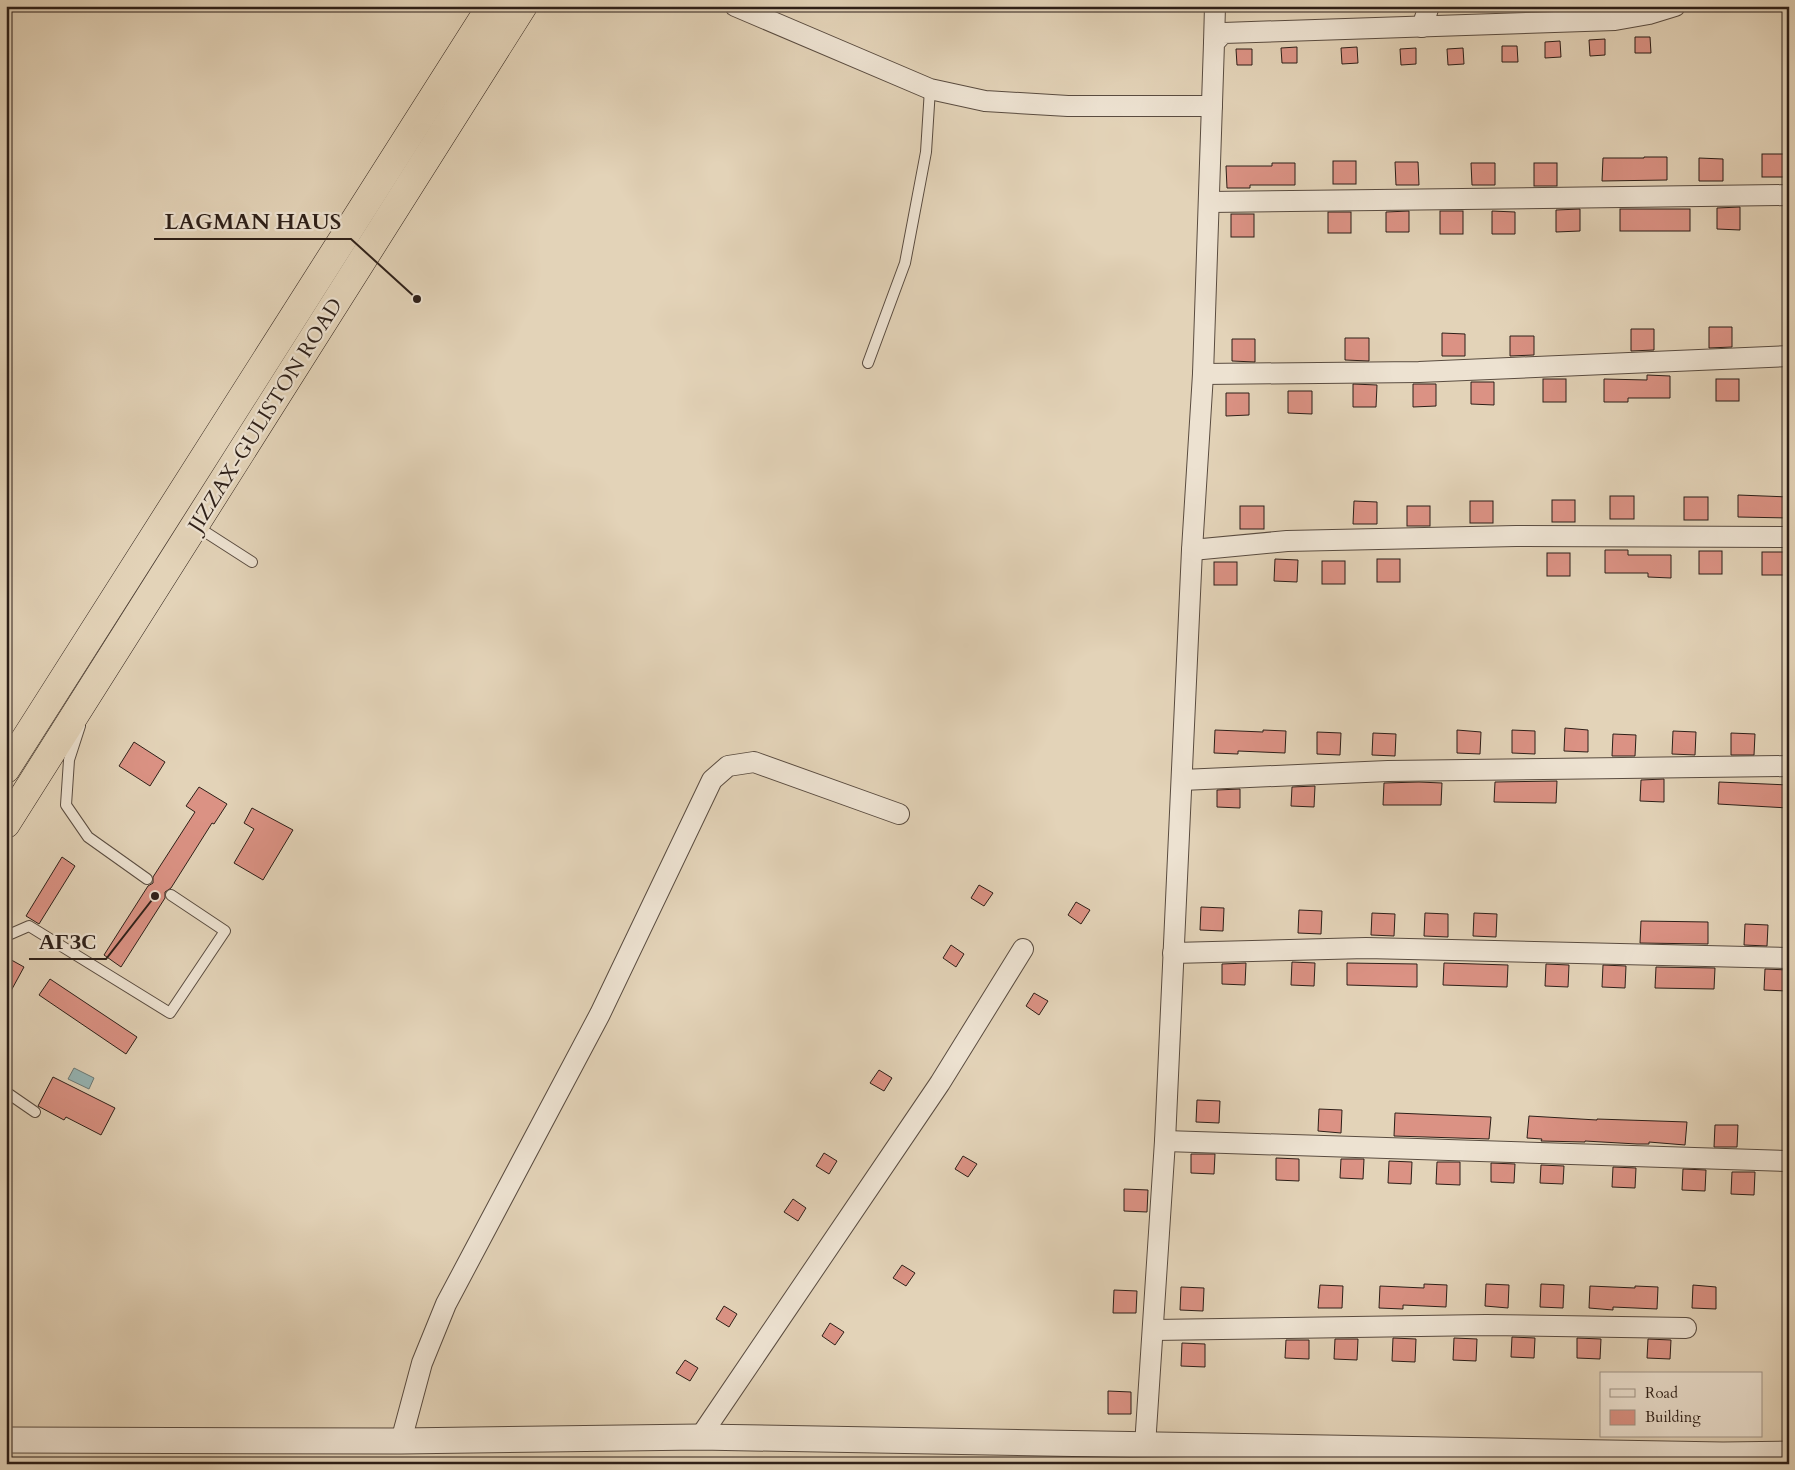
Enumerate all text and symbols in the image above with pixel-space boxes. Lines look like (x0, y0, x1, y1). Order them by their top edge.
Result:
callout: LAGMAN HAUS (154, 202, 351, 239)
text: LAGMAN HAUS (165, 207, 341, 237)
street label: JIZZAX-GULISTON ROAD (180, 293, 350, 540)
callout: АГЗС (29, 922, 106, 959)
text: АГЗС (39, 927, 97, 957)
legend (1600, 1372, 1762, 1438)
text: Road (1645, 1383, 1678, 1403)
text: Building (1645, 1407, 1701, 1427)

